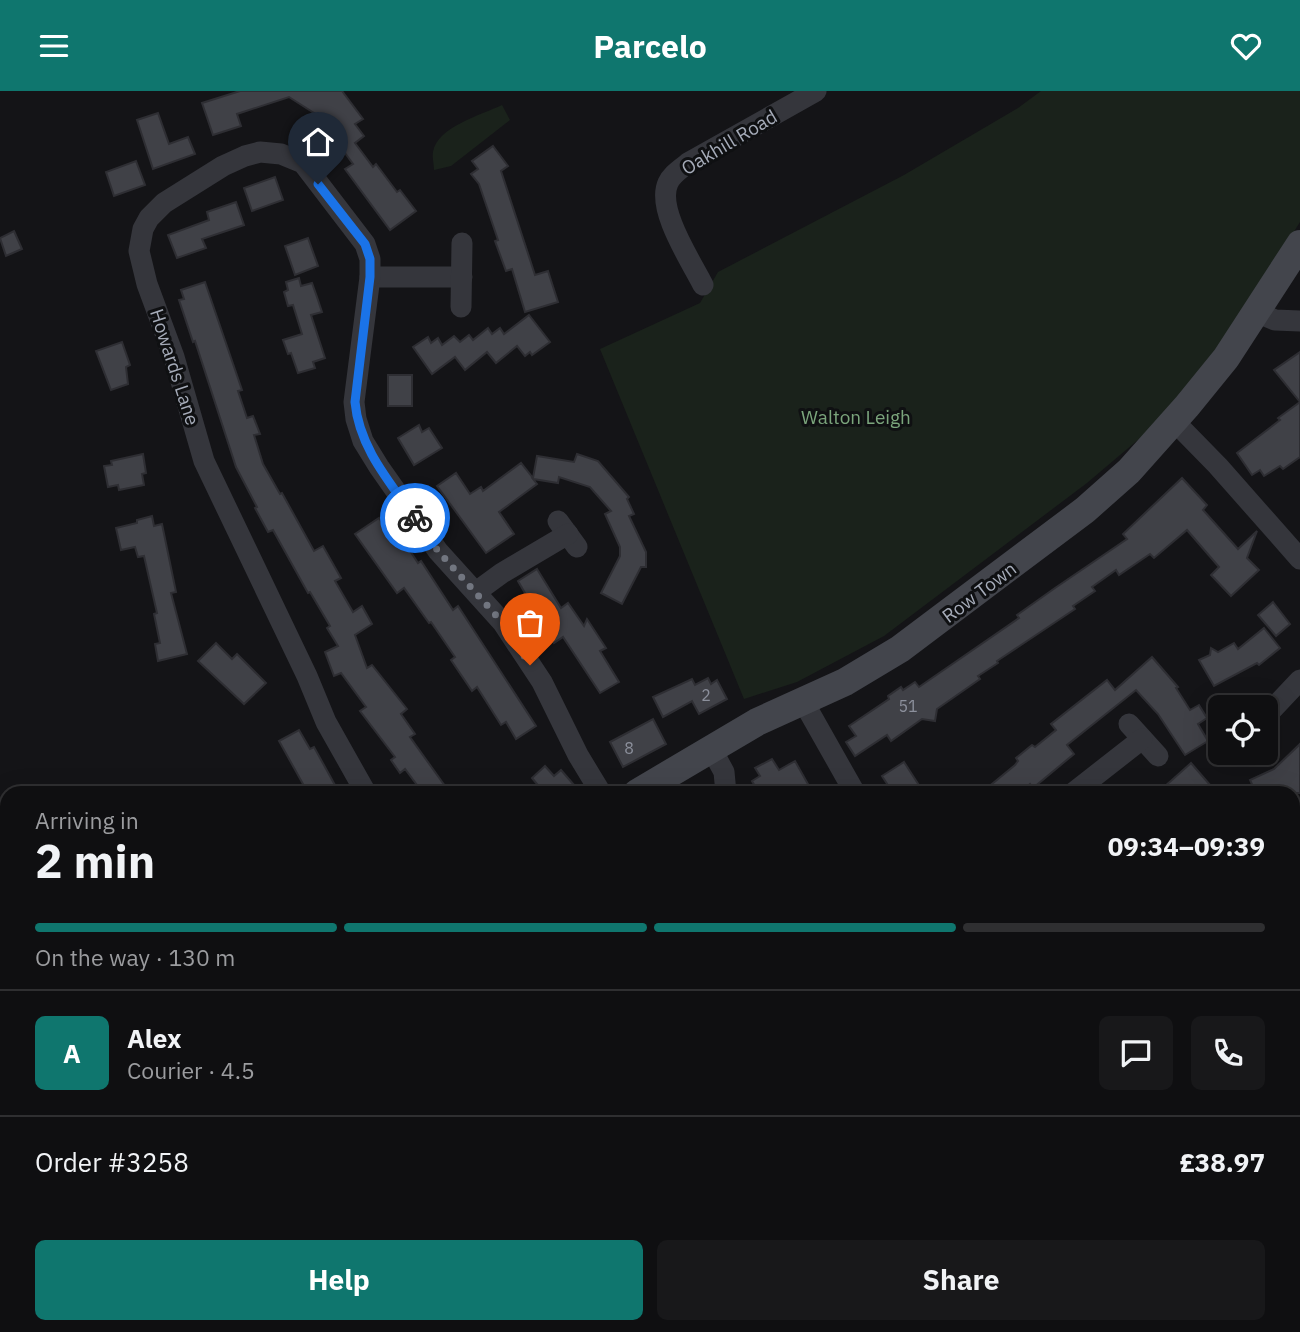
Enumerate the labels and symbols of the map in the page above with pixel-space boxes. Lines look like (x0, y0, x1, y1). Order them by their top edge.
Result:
street label: Oakhill Road (677, 104, 781, 180)
pin (288, 112, 348, 184)
street label: Howards Lane (145, 306, 205, 428)
park label: Walton Leigh (801, 405, 911, 429)
courier (380, 483, 450, 553)
street label: Row Town (937, 556, 1021, 628)
pin (500, 593, 560, 665)
house number: 2 (701, 685, 711, 705)
house number: 51 (898, 696, 918, 716)
house number: 8 (624, 738, 634, 758)

